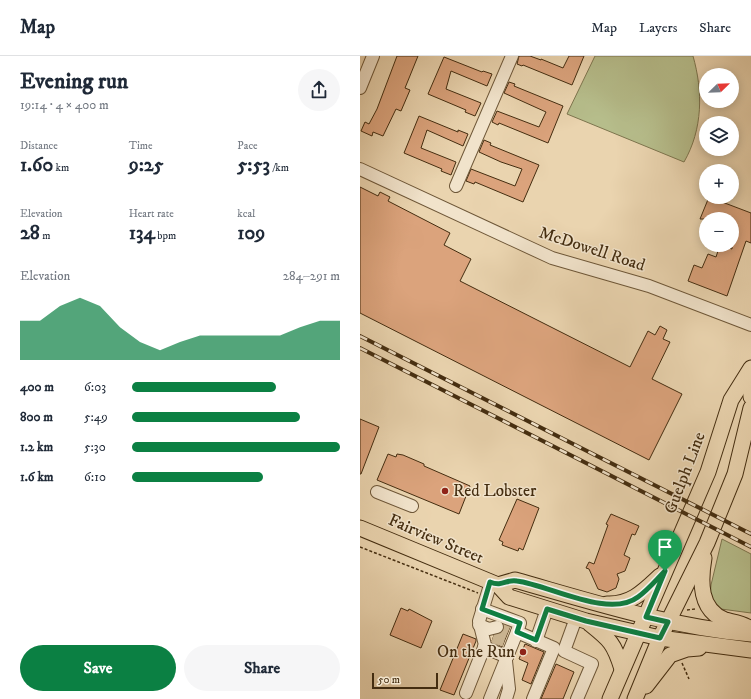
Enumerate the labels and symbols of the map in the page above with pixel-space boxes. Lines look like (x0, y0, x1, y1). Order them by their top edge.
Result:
north arrow (699, 68, 739, 108)
street label: McDowell Road (536, 221, 648, 277)
street label: Guelph Line (659, 429, 711, 517)
place label: Red Lobster (453, 480, 537, 502)
marker: Red Lobster (440, 486, 450, 496)
street label: Fairview Street (385, 509, 488, 569)
pin (648, 530, 682, 571)
place label: On the Run (437, 641, 515, 663)
marker: On the Run (518, 647, 528, 657)
scale bar (372, 671, 438, 690)

